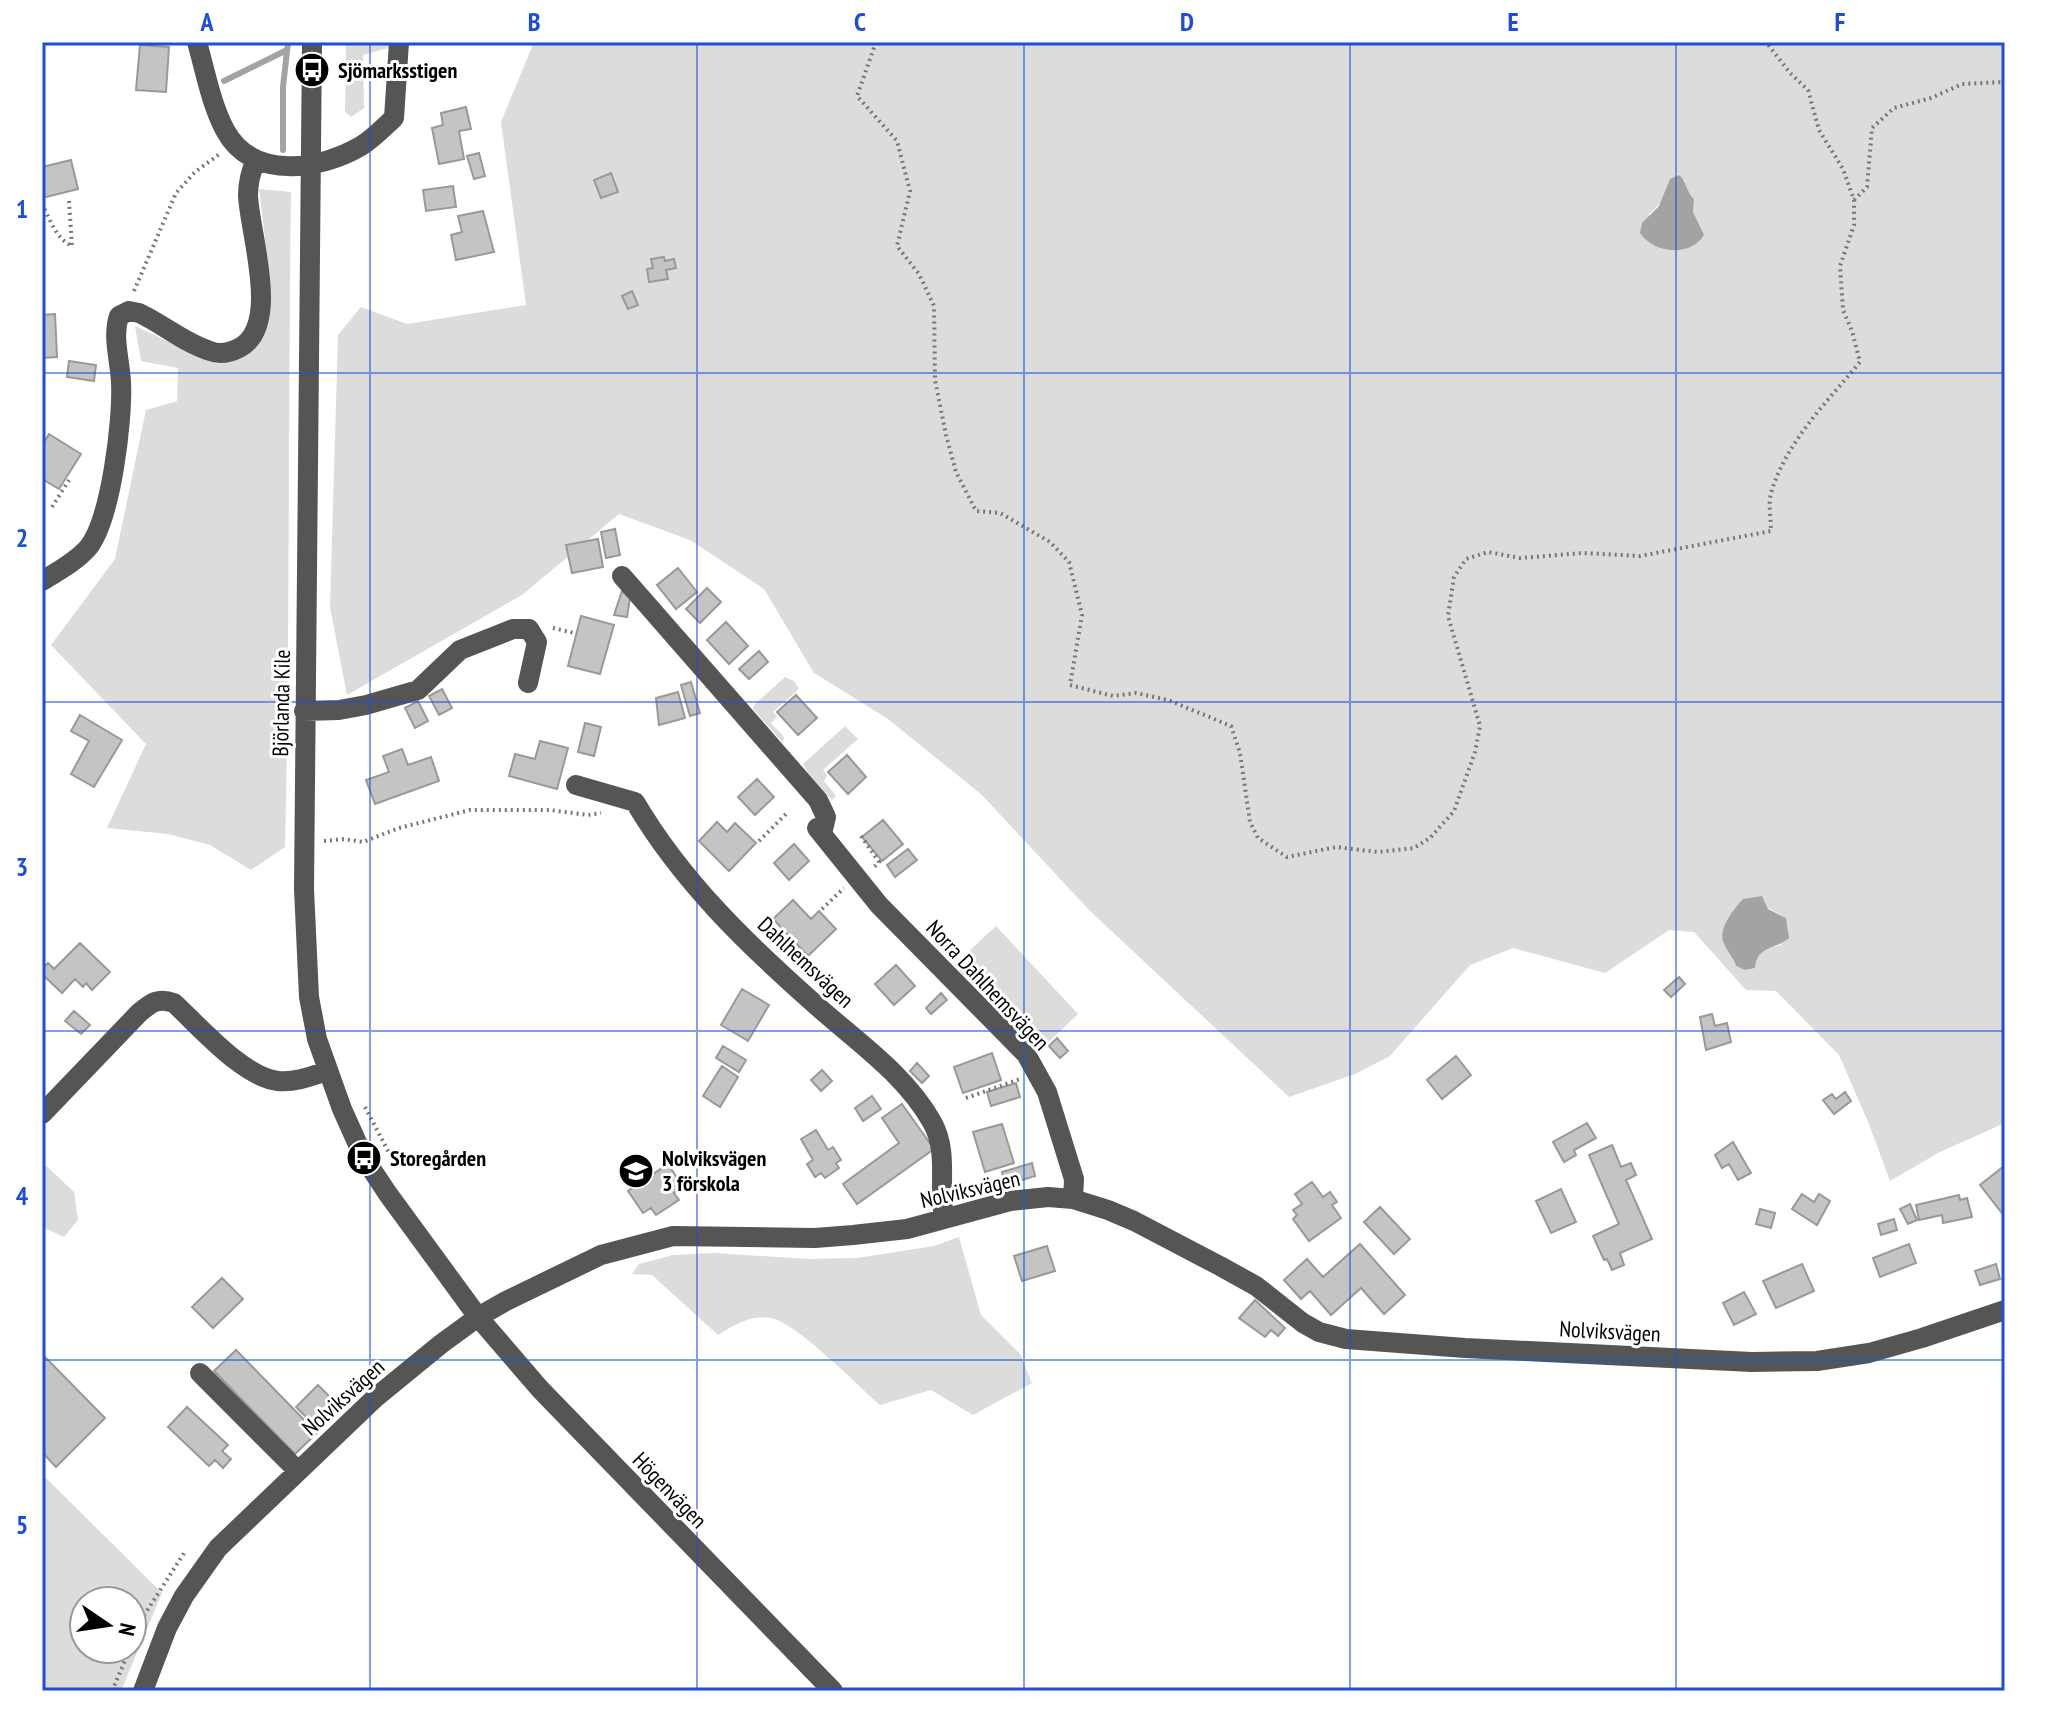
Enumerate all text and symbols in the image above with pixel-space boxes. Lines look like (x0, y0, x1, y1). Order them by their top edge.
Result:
text: A (199, 5, 214, 38)
text: B (528, 5, 541, 38)
text: C (854, 5, 866, 38)
text: D (1180, 5, 1194, 38)
text: E (1507, 5, 1519, 38)
text: F (1835, 5, 1846, 38)
bus stop icon: Sjömarksstigen (293, 51, 331, 89)
place label: Sjömarksstigen (338, 56, 457, 84)
text: 1 (16, 192, 28, 225)
text: 2 (16, 521, 28, 554)
street label: Björlanda Kile (266, 649, 296, 757)
text: 3 (16, 850, 28, 883)
street label: Dahlhemsvägen (752, 910, 860, 1014)
street label: Norra Dahlhemsvägen (920, 914, 1056, 1056)
bus stop icon: Storegården (345, 1139, 383, 1177)
place label: Storegården (390, 1144, 486, 1172)
place label: Nolviksvägen 3 förskola (662, 1144, 767, 1197)
school or university icon: Nolviksvägen 3 förskola (617, 1152, 655, 1190)
street label: Nolviksvägen (917, 1164, 1023, 1214)
text: 4 (16, 1179, 29, 1212)
street label: Nolviksvägen (1559, 1314, 1661, 1348)
street label: Nolviksvägen (296, 1353, 390, 1441)
street label: Högenvägen (627, 1446, 713, 1534)
text: 5 (16, 1508, 28, 1541)
north arrow (68, 1585, 148, 1665)
text: N (113, 1621, 142, 1638)

